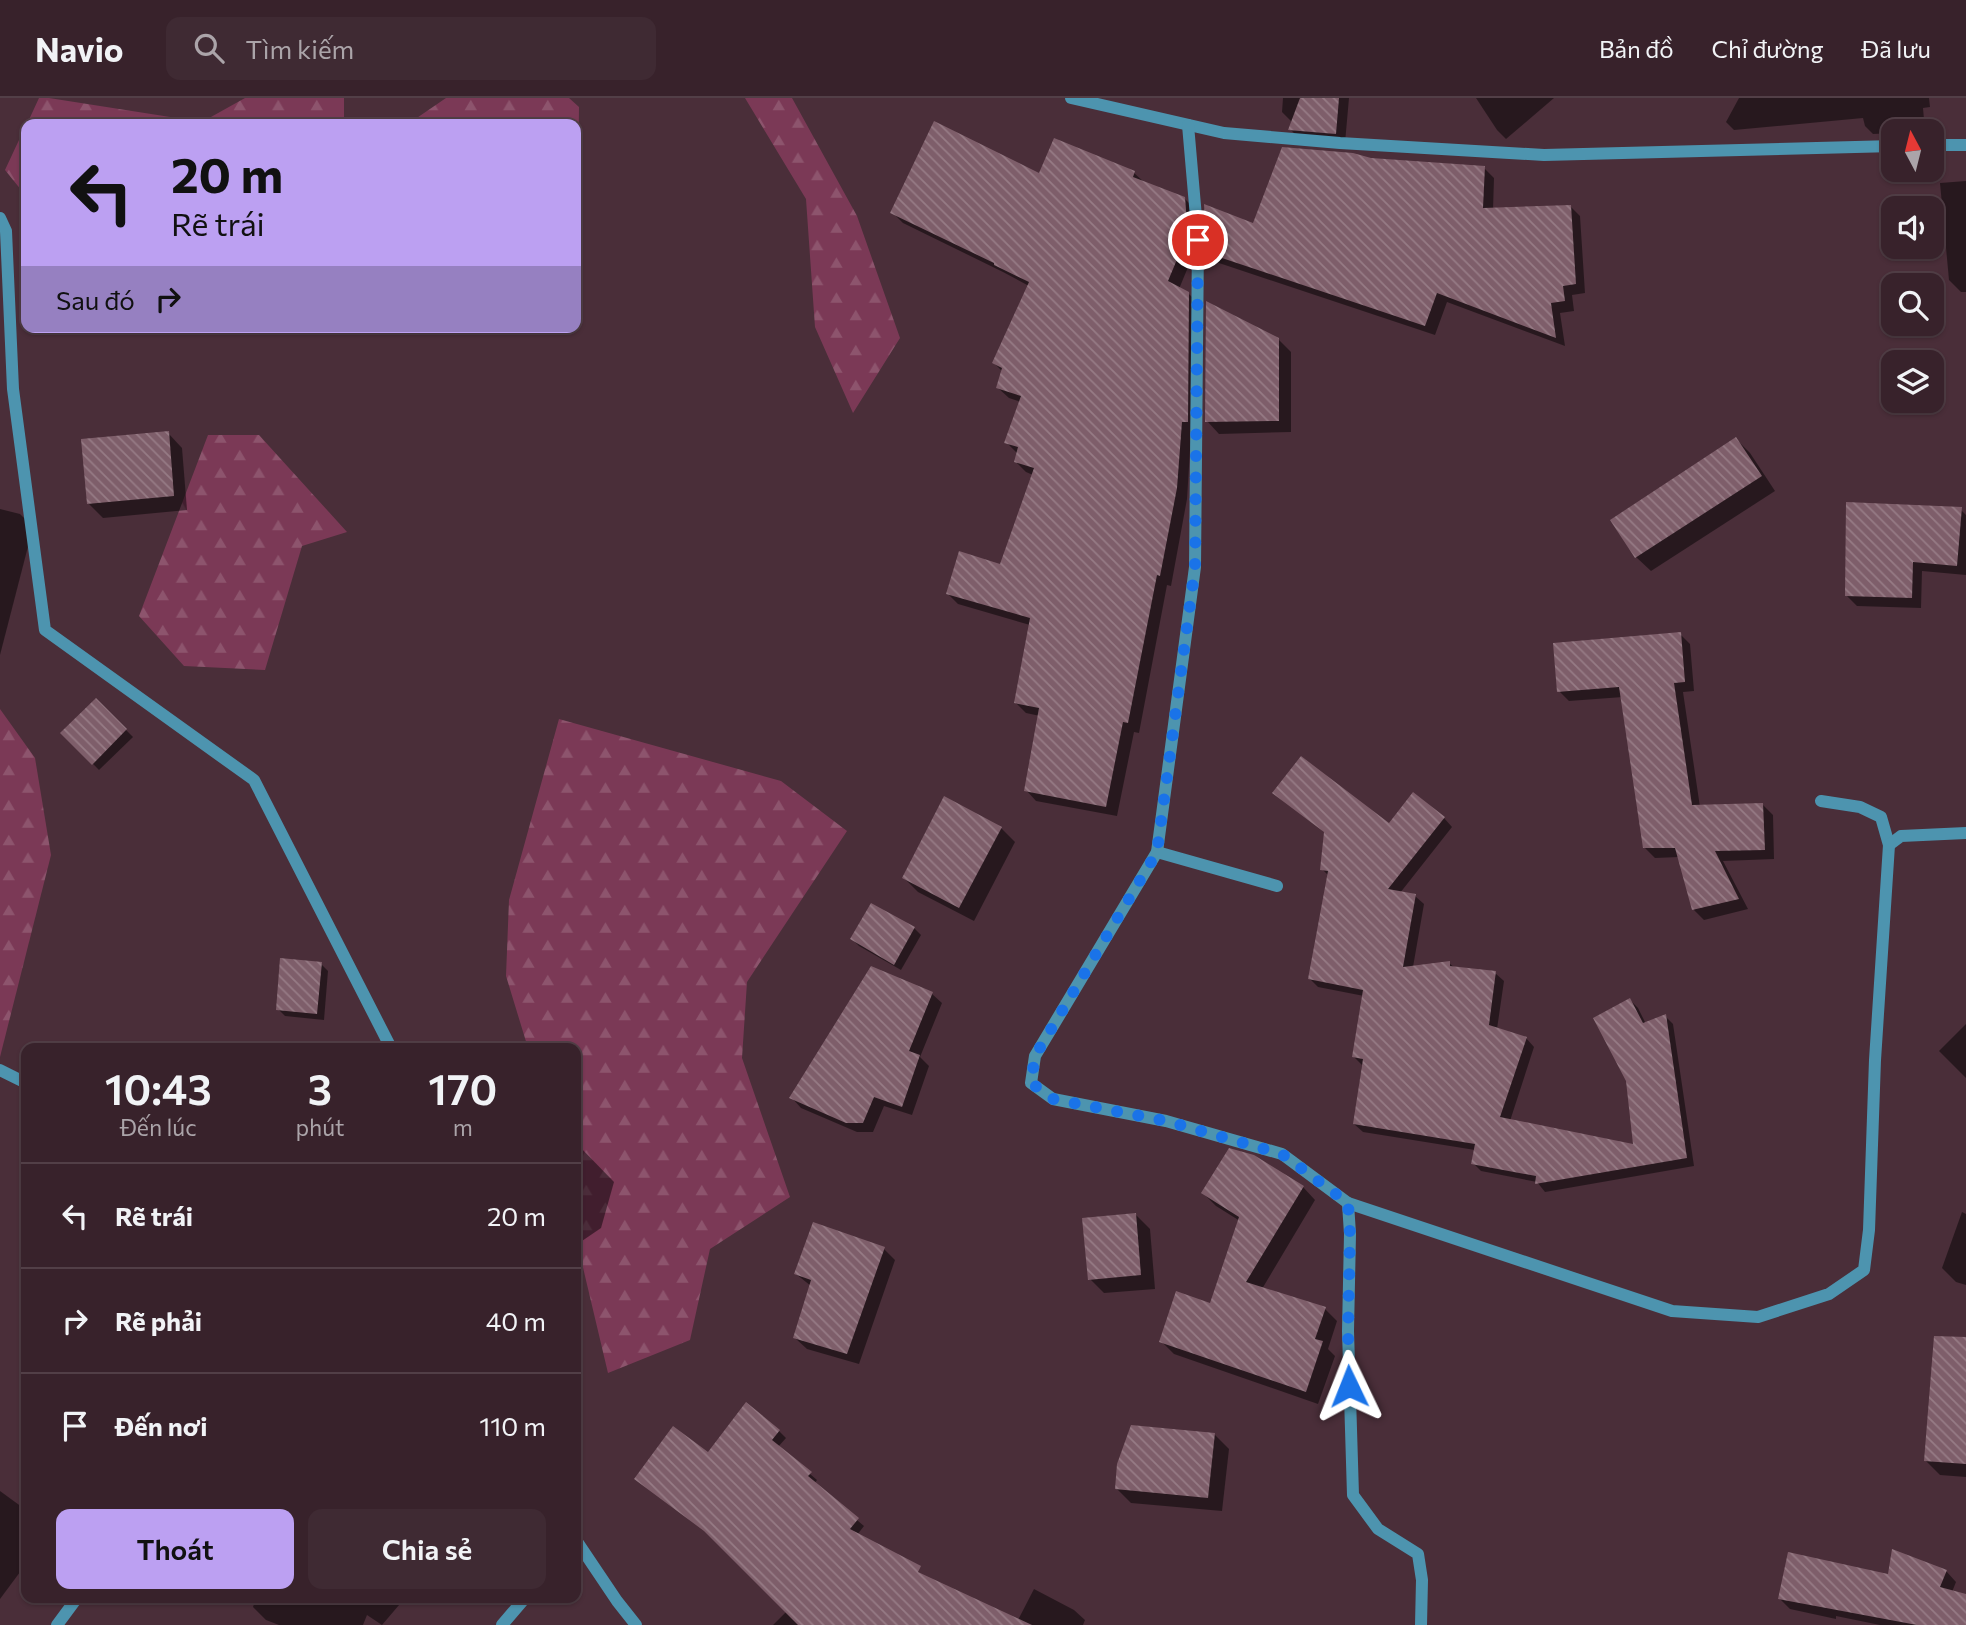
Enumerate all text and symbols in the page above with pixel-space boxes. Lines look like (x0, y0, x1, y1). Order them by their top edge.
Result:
search box (166, 17, 656, 80)
text: Navio (35, 28, 124, 69)
icon: search (190, 29, 228, 67)
text: Tìm kiếm (246, 33, 354, 64)
text: Bản đồ (1599, 34, 1674, 63)
text: Chỉ đường (1712, 34, 1823, 63)
text: Đã lưu (1861, 34, 1931, 63)
north arrow (1881, 119, 1944, 182)
map controls (1881, 119, 1944, 413)
text: 20 m (171, 143, 283, 203)
icon: left (56, 147, 147, 238)
button: sound (1881, 196, 1944, 259)
text: Rẽ trái (171, 203, 265, 243)
pin (1168, 210, 1228, 270)
icon: arrive (1179, 221, 1217, 259)
button: search (1881, 273, 1944, 336)
icon: right (149, 280, 187, 318)
text: Sau đó (56, 284, 135, 315)
button: layers (1881, 350, 1944, 413)
text: 10:43 (105, 1062, 212, 1114)
text: 3 (308, 1062, 332, 1114)
text: 170 (428, 1062, 497, 1114)
text: Đến lúc (120, 1113, 197, 1141)
text: phút (295, 1113, 345, 1141)
text: m (453, 1113, 473, 1141)
icon: left (56, 1197, 94, 1235)
text: Rẽ trái (115, 1200, 193, 1231)
text: 20 m (487, 1200, 546, 1231)
icon: right (56, 1302, 94, 1340)
text: Rẽ phải (115, 1305, 202, 1336)
text: 40 m (486, 1305, 546, 1336)
position arrow (1312, 1349, 1386, 1423)
icon: arrive (56, 1407, 94, 1445)
text: Đến nơi (115, 1410, 208, 1441)
text: 110 m (479, 1410, 546, 1441)
button: Thoát (56, 1509, 294, 1589)
button: Chia sẻ (308, 1509, 546, 1589)

